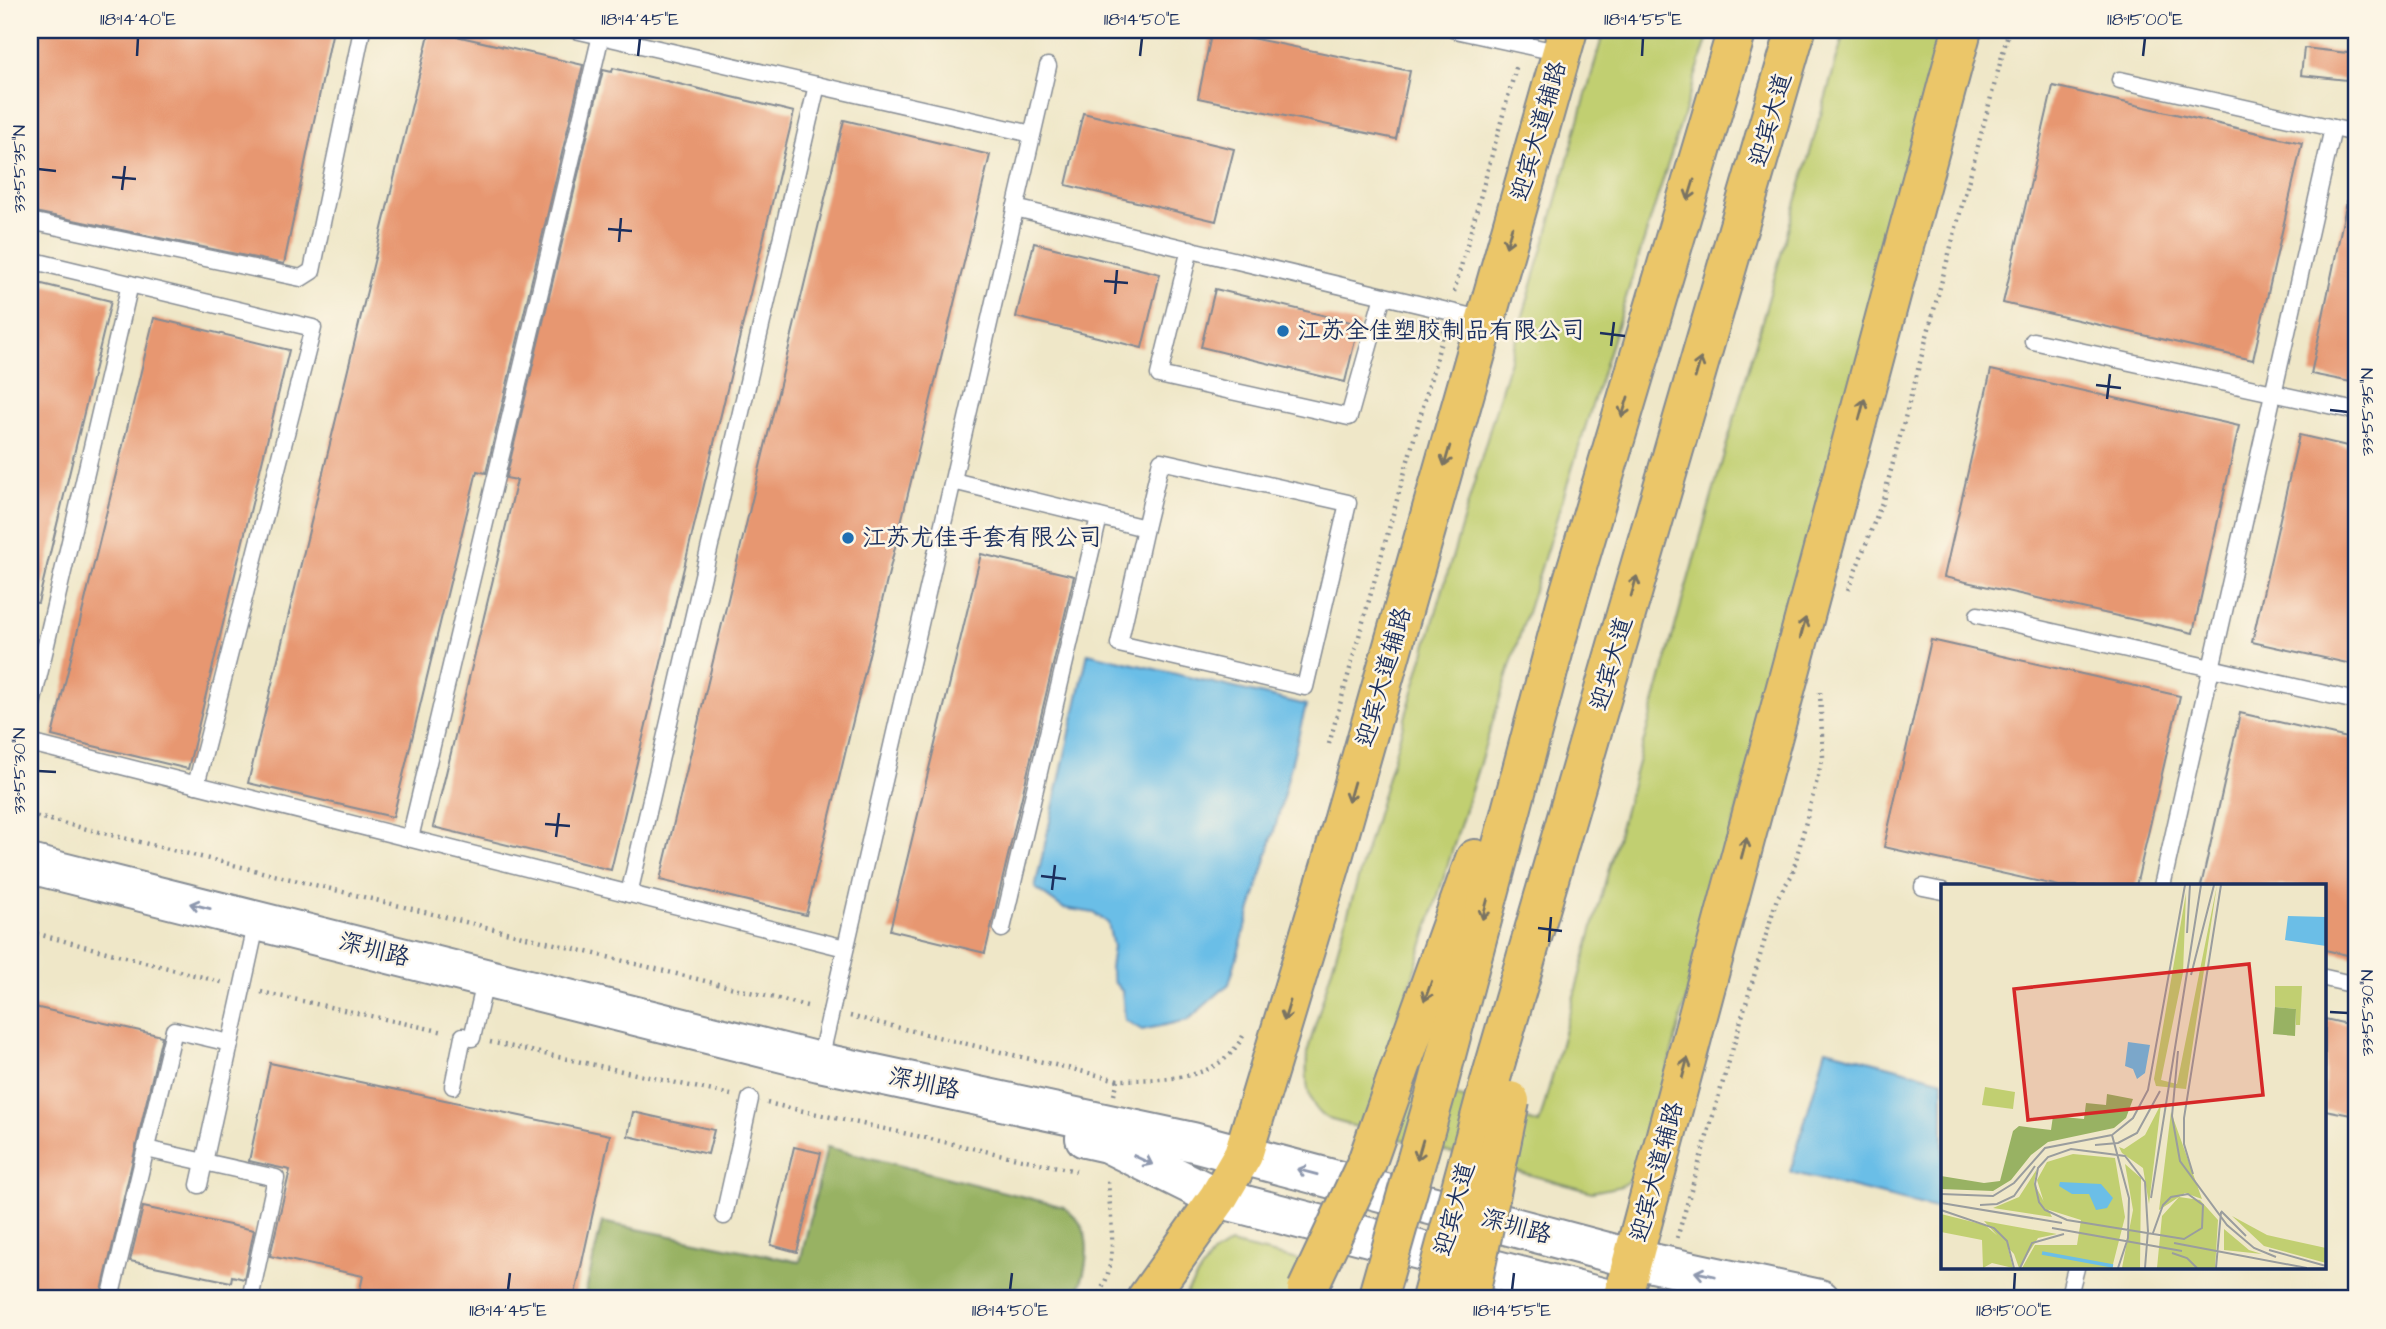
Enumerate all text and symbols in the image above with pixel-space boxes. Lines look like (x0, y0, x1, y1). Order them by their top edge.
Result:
text: 118°14'40"E (100, 7, 176, 32)
text: 118°14'45"E (601, 7, 679, 32)
text: 118°14'50"E (1104, 7, 1181, 32)
text: 118°14'55"E (1604, 7, 1682, 32)
text: 118°15'00"E (2107, 7, 2183, 32)
street label: 迎宾大道辅路 (1503, 57, 1575, 205)
street label: 迎宾大道 (1741, 69, 1801, 171)
text: 33°55'35"N (7, 125, 32, 213)
one-way arrow (1684, 178, 1697, 200)
one-way arrow (1501, 226, 1514, 248)
place label: 江苏全佳塑胶制品有限公司 (1297, 314, 1585, 348)
marker: 江苏全佳塑胶制品有限公司 (1275, 323, 1291, 339)
one-way arrow (1693, 357, 1706, 379)
text: 33°55'35"N (2355, 368, 2380, 456)
one-way arrow (1618, 396, 1631, 418)
one-way arrow (1856, 398, 1869, 420)
one-way arrow (1439, 444, 1452, 466)
place label: 江苏尤佳手套有限公司 (862, 521, 1102, 555)
marker: 江苏尤佳手套有限公司 (840, 530, 856, 546)
one-way arrow (1629, 575, 1642, 597)
street label: 迎宾大道辅路 (1348, 603, 1420, 751)
street label: 迎宾大道 (1582, 613, 1642, 715)
one-way arrow (1797, 618, 1810, 640)
text: 33°55'30"N (7, 728, 32, 814)
one-way arrow (1344, 781, 1357, 803)
one-way arrow (1738, 837, 1751, 860)
inset map (1941, 884, 2326, 1270)
one-way arrow (1478, 898, 1491, 920)
one-way arrow (189, 899, 211, 912)
street label: 深圳路 (335, 925, 413, 975)
text: 33°55'30"N (2355, 970, 2380, 1056)
one-way arrow (1421, 979, 1433, 1001)
one-way arrow (1279, 999, 1292, 1021)
one-way arrow (1679, 1057, 1692, 1080)
street label: 深圳路 (885, 1060, 963, 1108)
street label: 迎宾大道辅路 (1622, 1098, 1692, 1246)
one-way arrow (1412, 1139, 1425, 1161)
one-way arrow (1132, 1154, 1153, 1168)
street label: 迎宾大道 (1426, 1158, 1484, 1260)
one-way arrow (1296, 1165, 1319, 1178)
street label: 深圳路 (1477, 1201, 1555, 1253)
one-way arrow (1694, 1267, 1717, 1281)
text: 118°14'45"E (469, 1298, 547, 1323)
text: 118°14'50"E (972, 1298, 1049, 1323)
text: 118°14'55"E (1473, 1298, 1551, 1323)
text: 118°15'00"E (1976, 1298, 2052, 1323)

